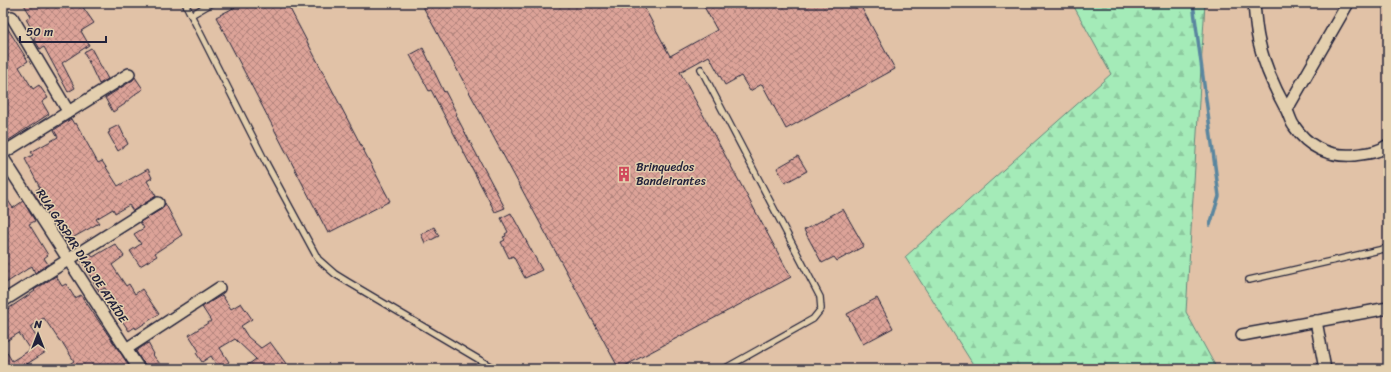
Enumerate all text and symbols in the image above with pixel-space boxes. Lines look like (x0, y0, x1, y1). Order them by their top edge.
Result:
scale bar (20, 18, 106, 44)
text: 50 m (26, 21, 53, 43)
place label: Brinquedos Bandeirantes (636, 156, 706, 192)
building icon: Brinquedos Bandeirantes (615, 165, 633, 183)
street label: RUA GASPAR DIAS DE ATAÍDE (30, 184, 135, 329)
north arrow (18, 314, 58, 354)
text: N (33, 315, 42, 334)

